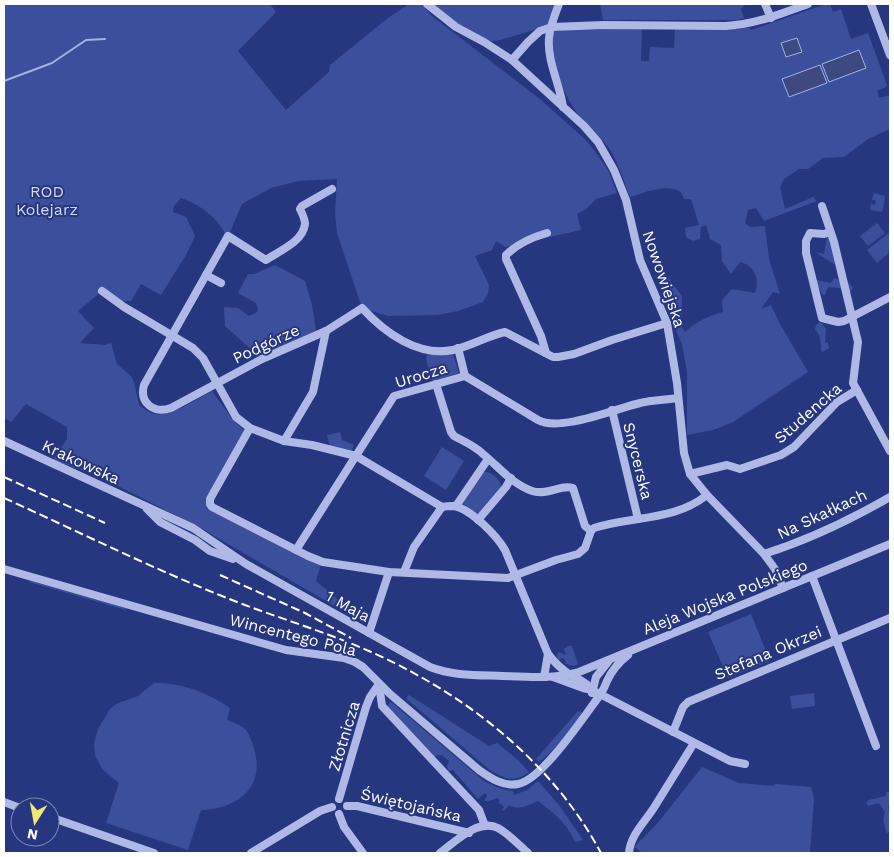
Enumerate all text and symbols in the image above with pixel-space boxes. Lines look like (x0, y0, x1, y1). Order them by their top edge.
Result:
park label: ROD Kolejarz (16, 182, 78, 219)
street label: Nowowiejska (639, 228, 689, 330)
street label: Podgórze (230, 320, 302, 368)
street label: Urocza (393, 358, 449, 392)
street label: Studencka (770, 379, 846, 447)
street label: Snycerska (619, 420, 657, 502)
street label: Krakowska (39, 436, 123, 488)
street label: Na Skałkach (774, 485, 870, 543)
street label: Aleja Wojska Polskiego (640, 555, 810, 639)
street label: 1 Maja (323, 586, 373, 626)
street label: Wincentego Pola (228, 610, 358, 660)
street label: Stefana Okrzei (712, 622, 824, 684)
street label: Złotnicza (324, 699, 364, 773)
street label: Świętojańska (359, 784, 463, 826)
north arrow (10, 797, 60, 847)
text: N (26, 826, 39, 844)

